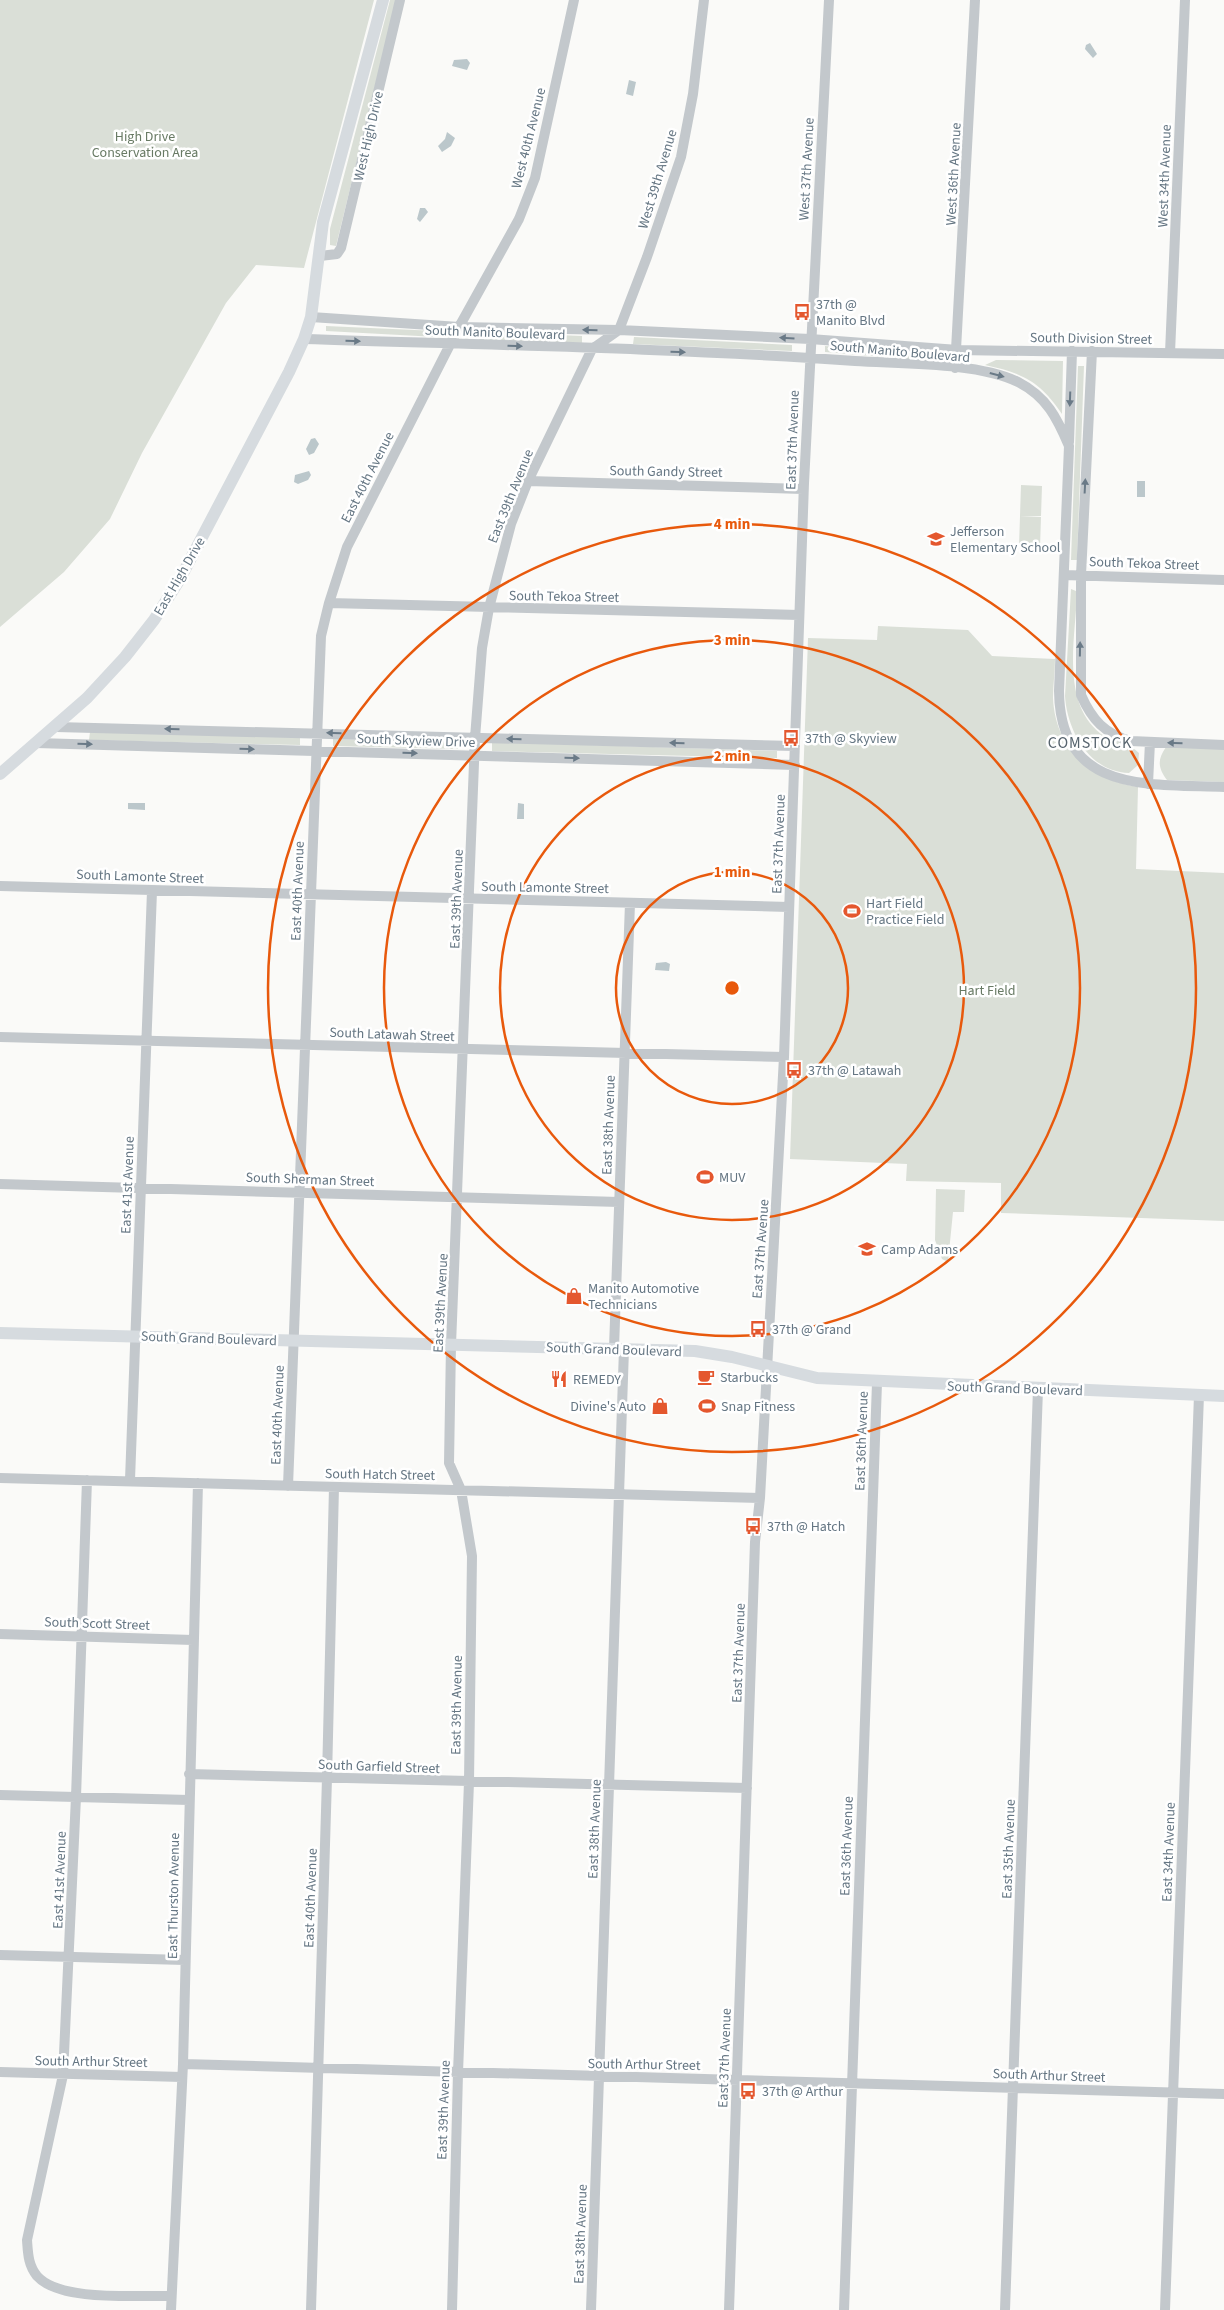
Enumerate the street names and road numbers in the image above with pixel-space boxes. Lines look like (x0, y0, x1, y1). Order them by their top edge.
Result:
street label: West 40th Avenue (507, 86, 551, 191)
street label: West High Drive (349, 89, 389, 183)
street label: West 37th Avenue (794, 117, 820, 221)
street label: West 36th Avenue (941, 122, 967, 226)
street label: West 34th Avenue (1153, 124, 1177, 228)
street label: West 39th Avenue (633, 127, 683, 232)
street label: South Manito Boulevard (424, 321, 566, 345)
street label: South Division Street (1030, 328, 1153, 350)
street label: South Manito Boulevard (829, 336, 971, 368)
street label: East 37th Avenue (781, 390, 805, 490)
street label: East 40th Avenue (336, 428, 399, 526)
street label: East 39th Avenue (483, 446, 539, 546)
street label: South Gandy Street (609, 461, 723, 483)
street label: East High Drive (149, 533, 211, 620)
street label: South Tekoa Street (1088, 552, 1200, 576)
street label: South Tekoa Street (509, 586, 620, 608)
street label: South Skyview Drive (356, 729, 476, 753)
street label: East 37th Avenue (767, 794, 791, 894)
street label: East 40th Avenue (286, 841, 310, 941)
street label: East 39th Avenue (445, 849, 469, 949)
street label: South Lamonte Street (76, 865, 204, 889)
street label: South Lamonte Street (481, 877, 609, 899)
street label: South Latawah Street (329, 1023, 455, 1047)
street label: East 38th Avenue (597, 1075, 621, 1175)
street label: East 41st Avenue (116, 1136, 140, 1234)
street label: South Sherman Street (245, 1168, 375, 1192)
street label: East 37th Avenue (748, 1199, 774, 1300)
street label: East 39th Avenue (428, 1253, 454, 1353)
street label: South Grand Boulevard (141, 1327, 277, 1351)
street label: South Grand Boulevard (546, 1338, 682, 1362)
street label: East 40th Avenue (266, 1365, 290, 1465)
street label: South Grand Boulevard (947, 1377, 1083, 1401)
street label: East 36th Avenue (850, 1391, 874, 1491)
street label: South Hatch Street (325, 1464, 436, 1486)
street label: East 37th Avenue (727, 1603, 751, 1703)
street label: South Scott Street (44, 1612, 150, 1636)
street label: East 39th Avenue (446, 1655, 468, 1755)
street label: South Garfield Street (318, 1755, 441, 1779)
street label: East 38th Avenue (583, 1779, 607, 1879)
street label: East 36th Avenue (835, 1796, 859, 1896)
street label: East 35th Avenue (997, 1799, 1021, 1899)
street label: East 34th Avenue (1157, 1802, 1181, 1902)
street label: East 41st Avenue (48, 1831, 72, 1929)
street label: East Thurston Avenue (163, 1833, 185, 1959)
street label: East 40th Avenue (299, 1848, 323, 1948)
street label: East 37th Avenue (713, 2008, 737, 2108)
street label: South Arthur Street (34, 2051, 148, 2073)
street label: South Arthur Street (587, 2054, 701, 2076)
street label: East 39th Avenue (432, 2060, 456, 2160)
street label: South Arthur Street (992, 2064, 1106, 2088)
street label: East 38th Avenue (569, 2184, 593, 2284)

